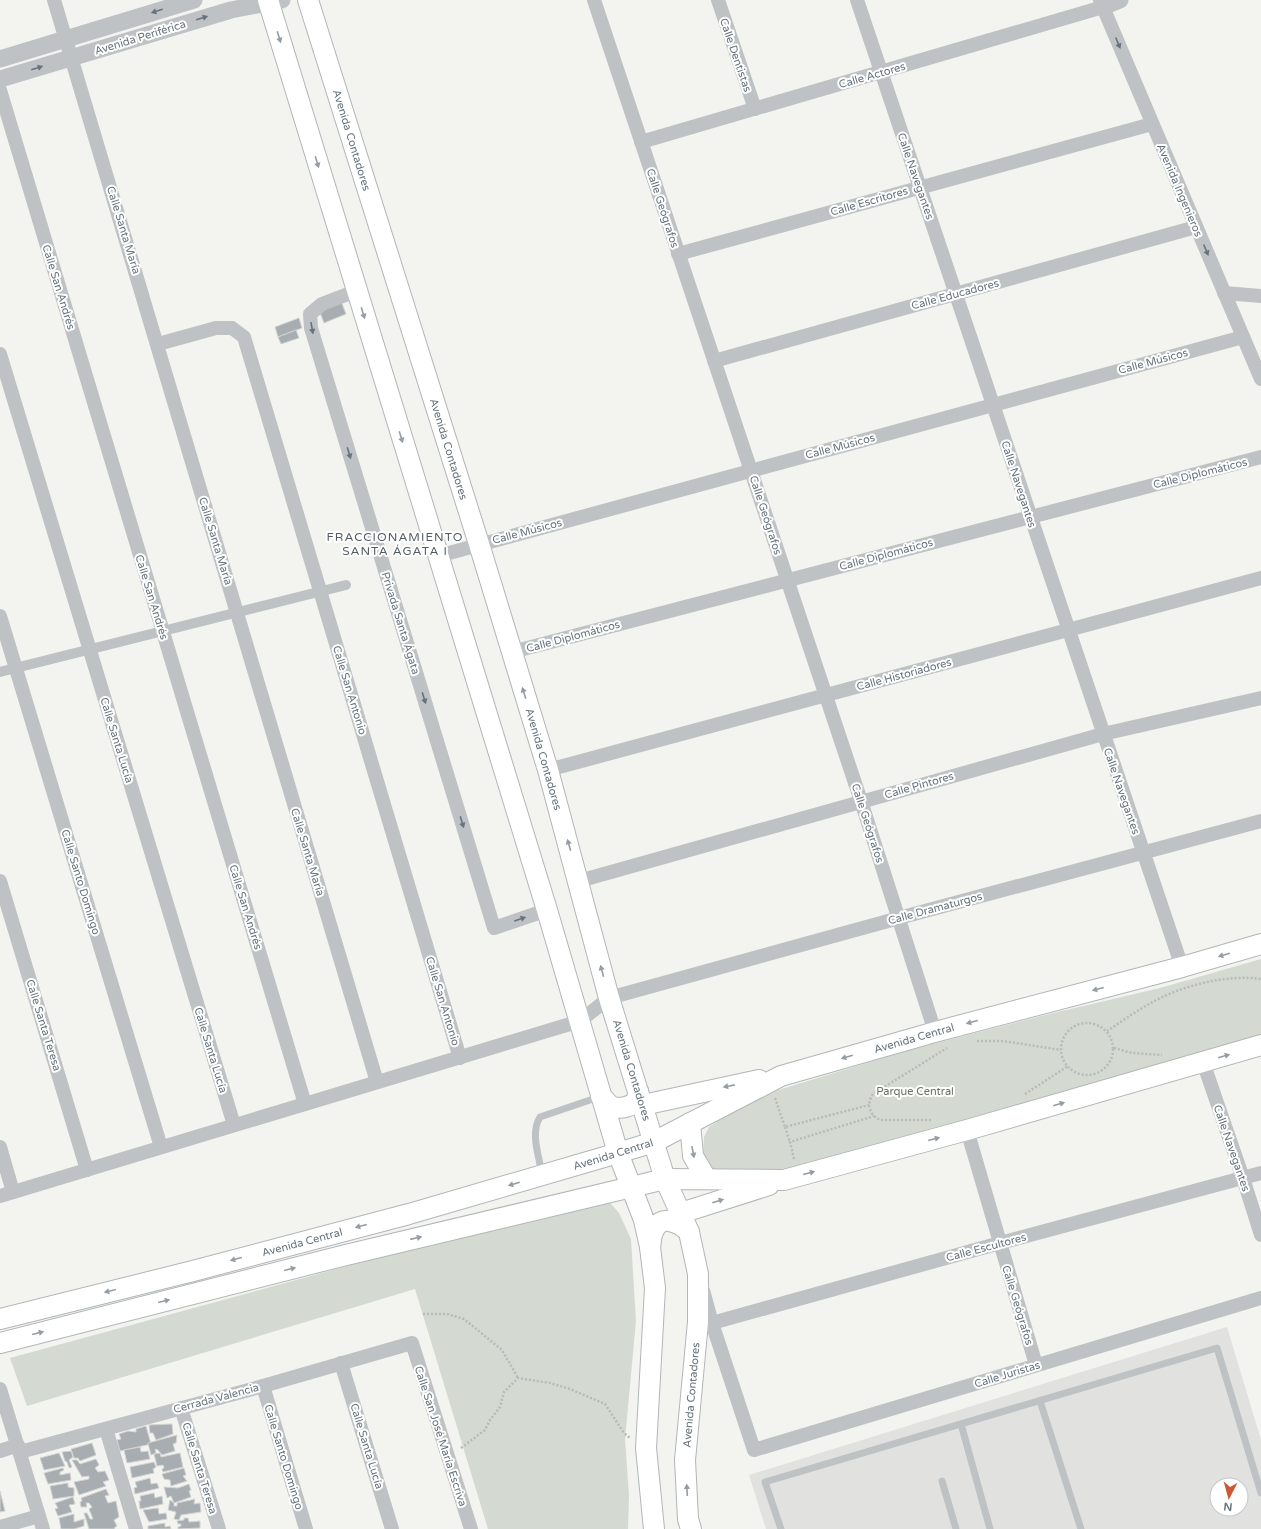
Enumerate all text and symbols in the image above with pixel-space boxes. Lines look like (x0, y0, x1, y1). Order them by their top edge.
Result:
one-way arrow (150, 8, 162, 14)
one-way arrow (196, 15, 208, 21)
street label: Avenida Periférica (93, 17, 187, 58)
street label: Calle Dentistas (717, 17, 754, 94)
one-way arrow (276, 32, 282, 44)
one-way arrow (1115, 38, 1121, 49)
street label: Calle Actores (837, 60, 907, 91)
one-way arrow (32, 65, 44, 71)
street label: Avenida Contadores (330, 88, 373, 192)
street label: Calle Navegantes (895, 131, 936, 221)
street label: Avenida Ingenieros (1154, 142, 1205, 239)
one-way arrow (314, 156, 320, 168)
street label: Calle Geógrafos (644, 167, 681, 249)
street label: Calle Escritores (829, 184, 909, 219)
street label: Calle Santa María (104, 185, 143, 276)
street label: Calle San Andrés (39, 243, 78, 331)
one-way arrow (1203, 245, 1209, 256)
street label: Calle Educadores (910, 277, 1000, 312)
one-way arrow (360, 307, 366, 319)
one-way arrow (309, 322, 315, 335)
street label: Calle Músicos (1117, 346, 1189, 377)
street label: Avenida Contadores (427, 397, 470, 501)
one-way arrow (398, 431, 404, 443)
street label: Calle Músicos (804, 431, 876, 462)
street label: Calle Navegantes (998, 439, 1039, 529)
one-way arrow (346, 447, 352, 459)
street label: Calle Diplomáticos (1152, 456, 1249, 491)
street label: Calle Geógrafos (747, 474, 784, 556)
street label: Calle Santa María (196, 496, 235, 587)
street label: Calle Músicos (491, 516, 563, 547)
district label: FRACCIONAMIENTO SANTA ÁGATA I (327, 530, 463, 558)
street label: Calle Diplomáticos (838, 536, 934, 573)
street label: Calle San Andrés (132, 553, 171, 641)
street label: Privada Santa Ágata (379, 570, 423, 676)
street label: Calle Diplomáticos (525, 618, 621, 655)
street label: Calle San Antonio (330, 644, 369, 737)
street label: Calle Historiadores (855, 656, 953, 693)
one-way arrow (521, 687, 527, 699)
one-way arrow (421, 692, 427, 704)
street label: Calle Santa Lucía (97, 696, 136, 785)
street label: Avenida Contadores (523, 707, 564, 812)
street label: Calle Navegantes (1101, 746, 1142, 836)
street label: Calle Pintores (883, 769, 955, 802)
street label: Calle Geógrafos (849, 782, 886, 864)
street label: Calle Santa María (288, 807, 327, 898)
one-way arrow (459, 816, 465, 828)
street label: Calle Santo Domingo (58, 828, 103, 937)
one-way arrow (566, 839, 572, 851)
street label: Calle San Andrés (226, 863, 265, 951)
street label: Calle Dramaturgos (887, 890, 984, 927)
one-way arrow (515, 916, 527, 922)
one-way arrow (1217, 952, 1229, 958)
street label: Calle San Antonio (423, 955, 462, 1048)
one-way arrow (599, 964, 605, 976)
street label: Calle Santa Teresa (23, 978, 64, 1073)
one-way arrow (1092, 986, 1104, 992)
street label: Calle Santa Lucía (191, 1006, 230, 1095)
street label: Avenida Contadores (610, 1018, 653, 1122)
one-way arrow (966, 1019, 978, 1025)
street label: Avenida Central (873, 1021, 956, 1056)
one-way arrow (1219, 1053, 1231, 1059)
one-way arrow (841, 1054, 853, 1060)
one-way arrow (723, 1083, 735, 1089)
park label: Parque Central (876, 1085, 954, 1098)
one-way arrow (1053, 1100, 1065, 1106)
street label: Calle Navegantes (1211, 1103, 1252, 1193)
street label: Avenida Central (572, 1136, 655, 1173)
one-way arrow (928, 1136, 940, 1142)
one-way arrow (690, 1146, 696, 1159)
one-way arrow (803, 1170, 815, 1176)
one-way arrow (507, 1181, 519, 1187)
one-way arrow (713, 1198, 725, 1204)
one-way arrow (355, 1224, 368, 1230)
street label: Avenida Central (260, 1225, 344, 1259)
street label: Calle Escultores (945, 1231, 1028, 1264)
one-way arrow (410, 1235, 422, 1241)
one-way arrow (230, 1257, 242, 1263)
street label: Calle Geógrafos (999, 1264, 1036, 1347)
one-way arrow (284, 1266, 296, 1272)
one-way arrow (104, 1289, 116, 1295)
one-way arrow (158, 1298, 170, 1304)
one-way arrow (32, 1330, 44, 1336)
street label: Avenida Contadores (680, 1342, 703, 1448)
street label: Calle Juristas (973, 1358, 1042, 1391)
street label: Calle San José María Escriva (412, 1364, 469, 1508)
street label: Cerrada Valencia (172, 1381, 260, 1416)
street label: Calle Santa Lucía (347, 1402, 386, 1491)
street label: Calle Santo Domingo (261, 1403, 306, 1512)
street label: Calle Santa Teresa (179, 1421, 220, 1516)
north arrow (1209, 1477, 1249, 1517)
one-way arrow (683, 1484, 690, 1496)
text: N (1223, 1500, 1233, 1513)

